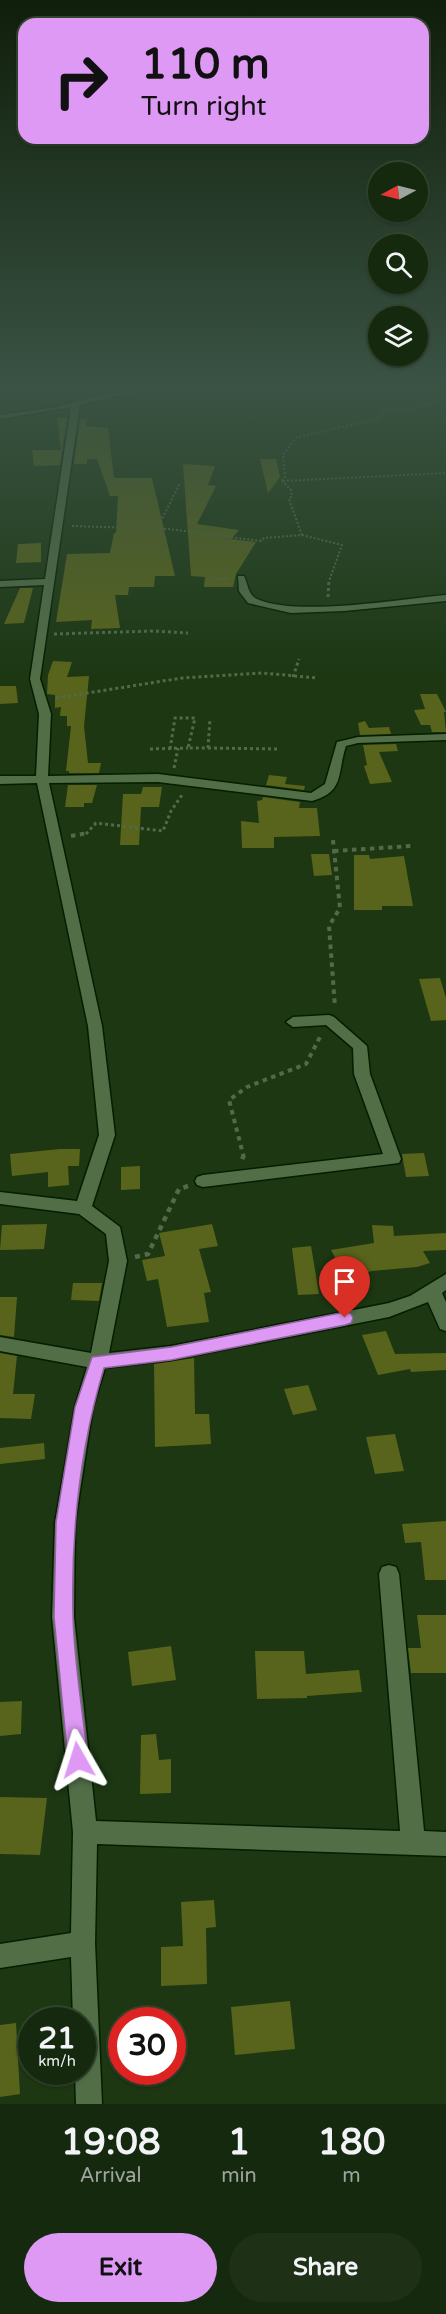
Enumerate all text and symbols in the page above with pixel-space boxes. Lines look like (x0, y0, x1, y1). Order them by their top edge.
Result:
text: 110 m (141, 39, 270, 90)
icon: right (42, 42, 120, 120)
text: Turn right (141, 90, 267, 123)
north arrow (368, 162, 428, 222)
map controls (368, 162, 428, 366)
button: search (368, 234, 428, 294)
button: layers (368, 306, 428, 366)
pin (319, 1256, 370, 1318)
icon: arrive (328, 1265, 361, 1298)
position arrow (46, 1728, 110, 1792)
speed limit sign: 30 (108, 2007, 186, 2085)
text: 21 (38, 2020, 76, 2057)
text: km/h (38, 2052, 76, 2070)
text: 19:08 (61, 2121, 161, 2164)
text: 1 (228, 2121, 250, 2164)
text: 180 (317, 2121, 385, 2164)
text: Arrival (80, 2164, 142, 2188)
text: min (221, 2164, 257, 2188)
text: m (342, 2164, 361, 2188)
button: Exit (24, 2233, 217, 2302)
button: Share (229, 2233, 422, 2302)

